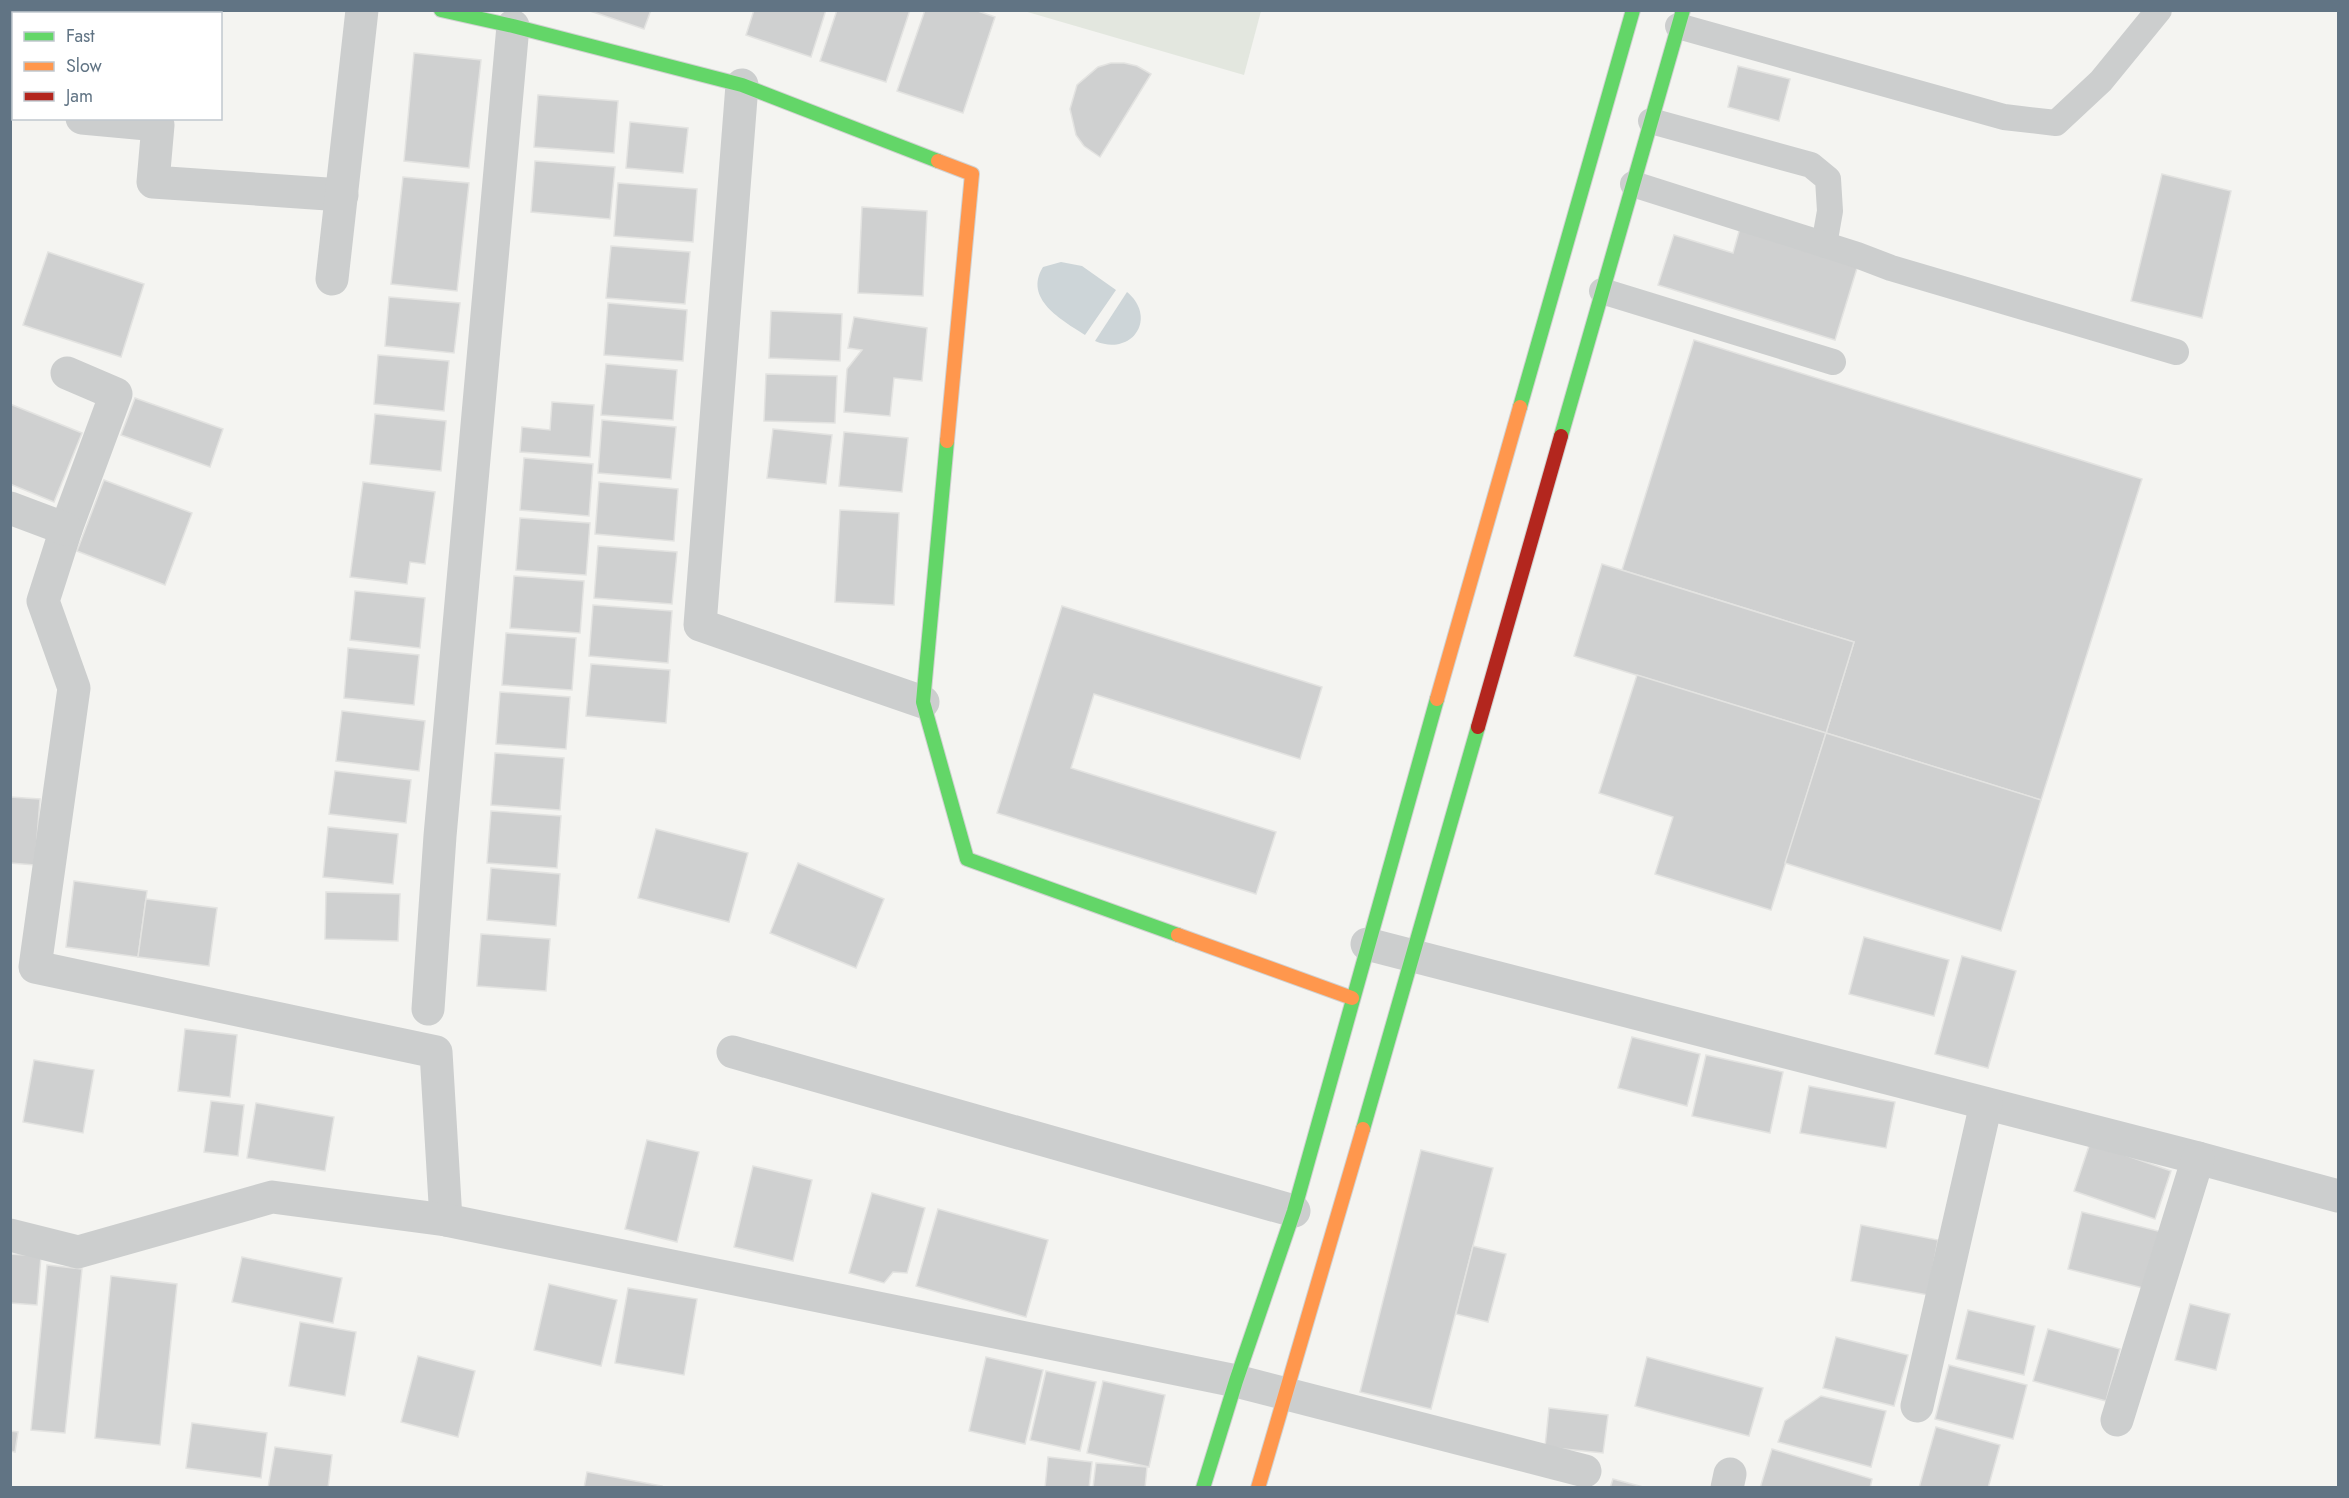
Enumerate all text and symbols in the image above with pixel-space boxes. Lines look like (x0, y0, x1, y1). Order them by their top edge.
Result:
legend (12, 12, 222, 120)
text: Fast (66, 23, 95, 49)
text: Slow (66, 53, 103, 79)
text: Jam (64, 83, 93, 109)

